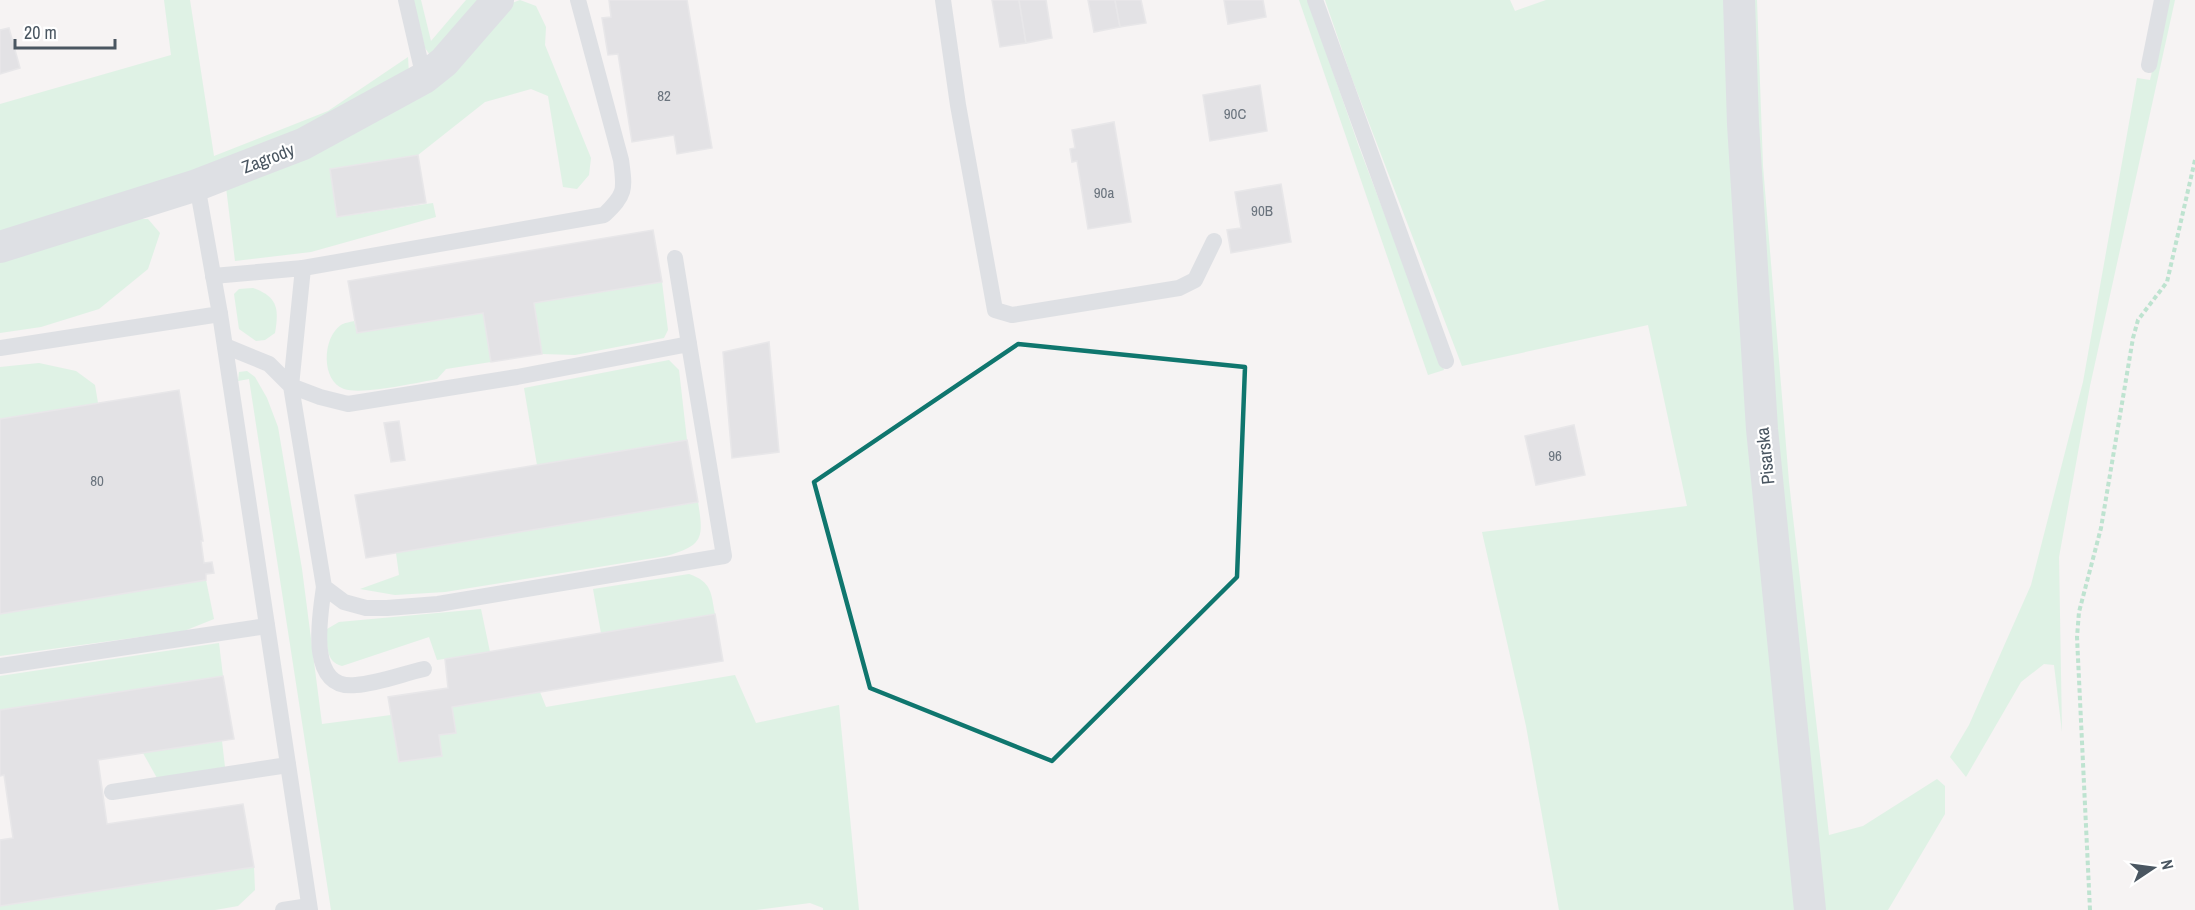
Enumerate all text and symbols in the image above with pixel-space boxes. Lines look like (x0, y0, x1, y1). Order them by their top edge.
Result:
scale bar (15, 12, 116, 50)
text: 20 m (24, 20, 57, 45)
house number: 82 (657, 85, 671, 106)
house number: 90C (1224, 103, 1246, 124)
street label: Zagrody (238, 136, 298, 179)
house number: 90a (1094, 182, 1114, 203)
house number: 90B (1251, 200, 1273, 221)
street label: Pisarska (1750, 426, 1780, 486)
house number: 96 (1548, 445, 1562, 466)
house number: 80 (90, 470, 104, 491)
north arrow (2123, 838, 2183, 898)
text: N (2156, 858, 2179, 872)

